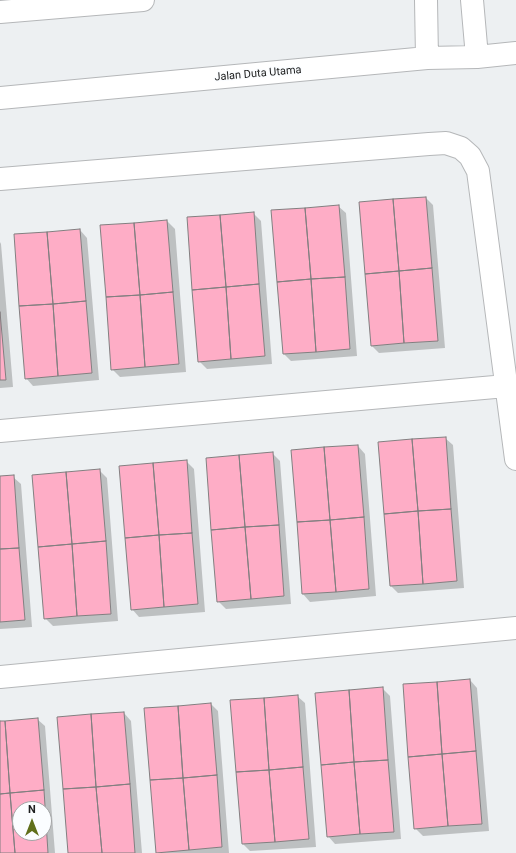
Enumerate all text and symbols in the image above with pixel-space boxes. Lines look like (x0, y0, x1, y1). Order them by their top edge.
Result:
street label: Jalan Duta Utama (214, 64, 302, 84)
north arrow (12, 801, 52, 841)
text: N (28, 803, 36, 816)

